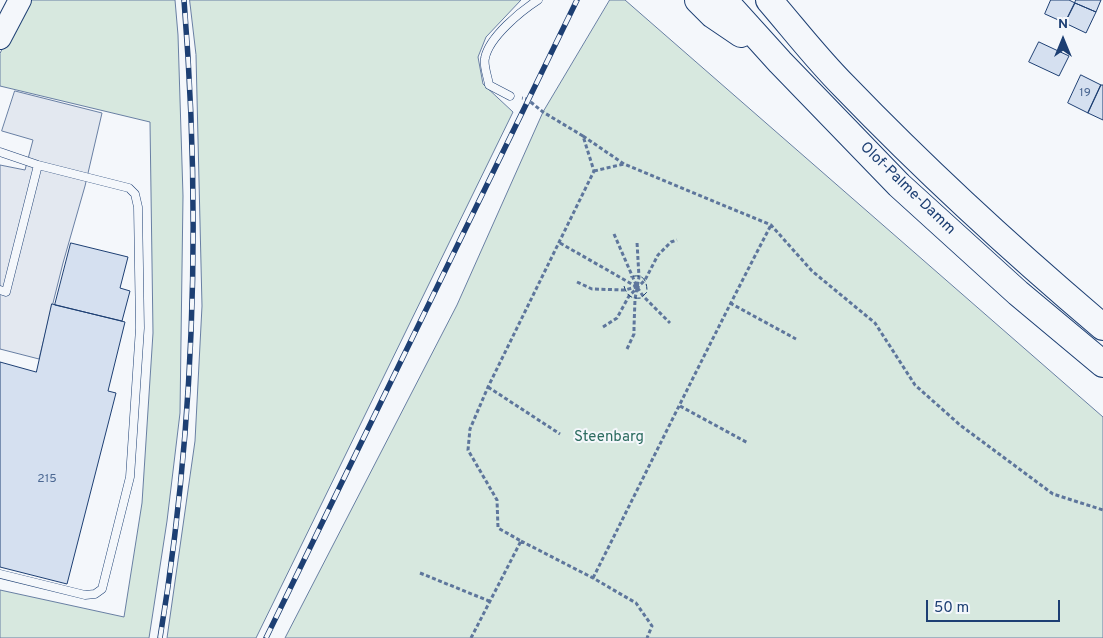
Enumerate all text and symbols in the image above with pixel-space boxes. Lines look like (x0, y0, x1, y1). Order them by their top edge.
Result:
north arrow (1038, 15, 1088, 65)
text: N (1058, 16, 1068, 33)
house number: 19 (1079, 87, 1091, 101)
street label: Olof-Palme-Damm (856, 139, 958, 239)
park label: Steenbarg (574, 429, 644, 447)
house number: 215 (37, 473, 57, 487)
scale bar (928, 590, 1062, 622)
text: 50 m (934, 599, 969, 618)

